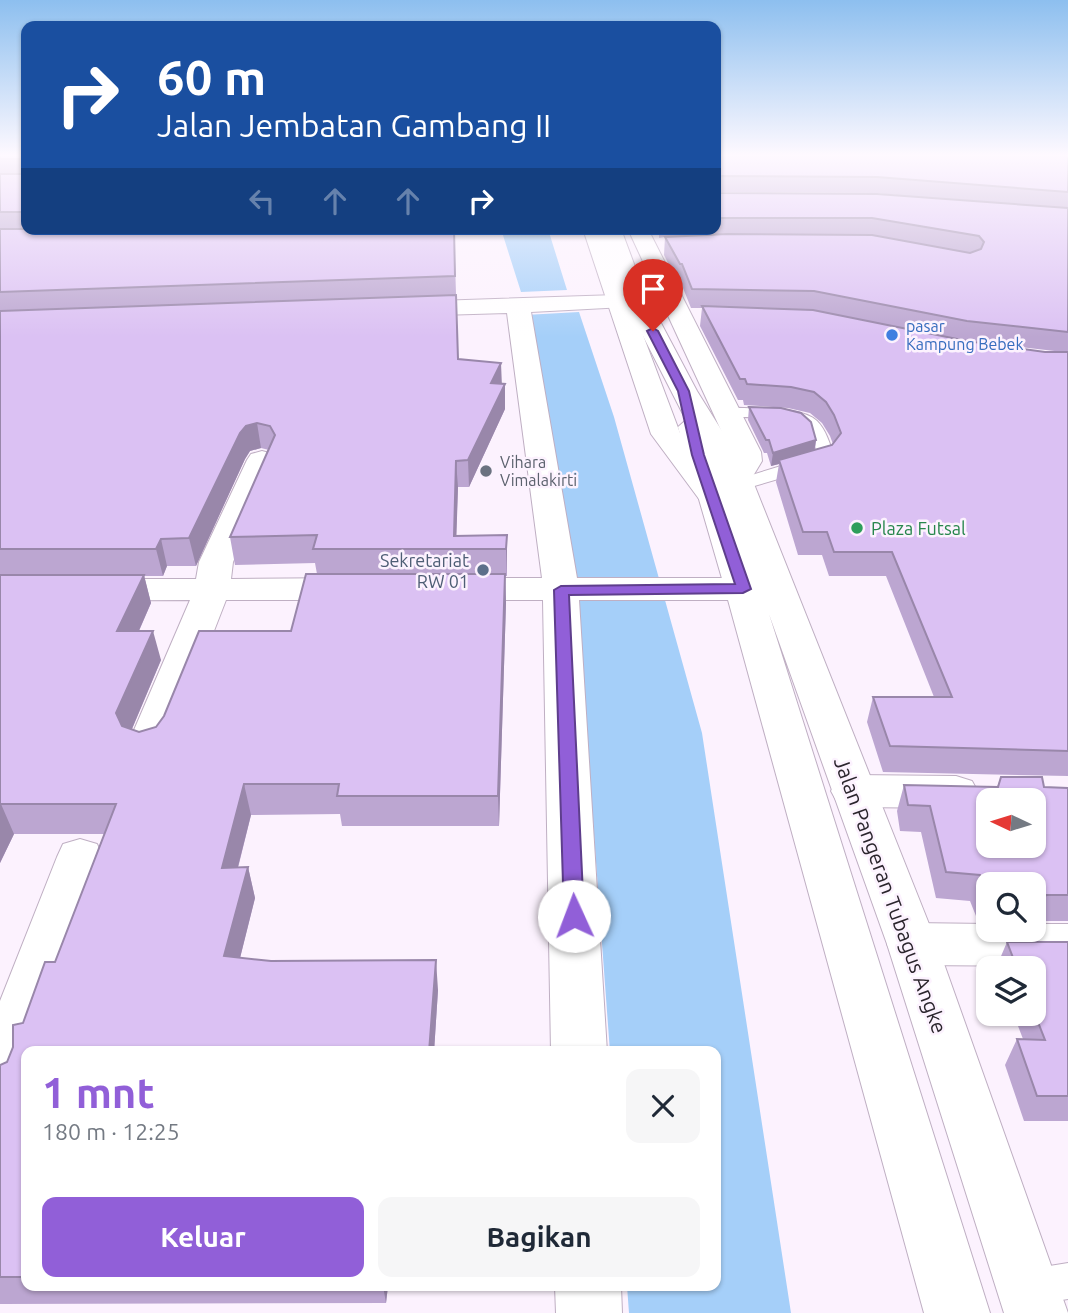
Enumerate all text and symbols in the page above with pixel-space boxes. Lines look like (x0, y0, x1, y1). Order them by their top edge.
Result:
icon: right (42, 49, 133, 140)
text: 60 m (157, 49, 266, 104)
text: Jalan Jembatan Gambang II (157, 107, 551, 143)
icon: left (243, 182, 281, 220)
icon: ahead (316, 182, 354, 220)
icon: ahead (389, 182, 427, 220)
icon: right (462, 182, 500, 220)
pin (623, 259, 683, 331)
icon: arrive (634, 270, 672, 308)
place label: pasar Kampung Bebek (906, 317, 1024, 353)
marker: pasar Kampung Bebek (884, 327, 900, 343)
place label: Vihara Vimalakirti (500, 453, 577, 489)
marker: Vihara Vimalakirti (478, 463, 494, 479)
place label: Plaza Futsal (871, 518, 966, 538)
marker: Plaza Futsal (849, 520, 865, 536)
place label: Sekretariat RW 01 (380, 550, 469, 591)
marker: Sekretariat RW 01 (475, 562, 491, 578)
street label: Jalan Pangeran Tubagus Angke (830, 754, 952, 1036)
north arrow (976, 788, 1046, 858)
map controls (976, 788, 1046, 1026)
button: search (976, 872, 1046, 942)
position arrow (537, 879, 611, 953)
button: layers (976, 956, 1046, 1026)
text: 1 mnt (42, 1069, 155, 1116)
button: close (626, 1069, 700, 1143)
text: 180 m · 12:25 (42, 1119, 180, 1144)
button: Keluar (42, 1197, 364, 1277)
button: Bagikan (378, 1197, 700, 1277)

